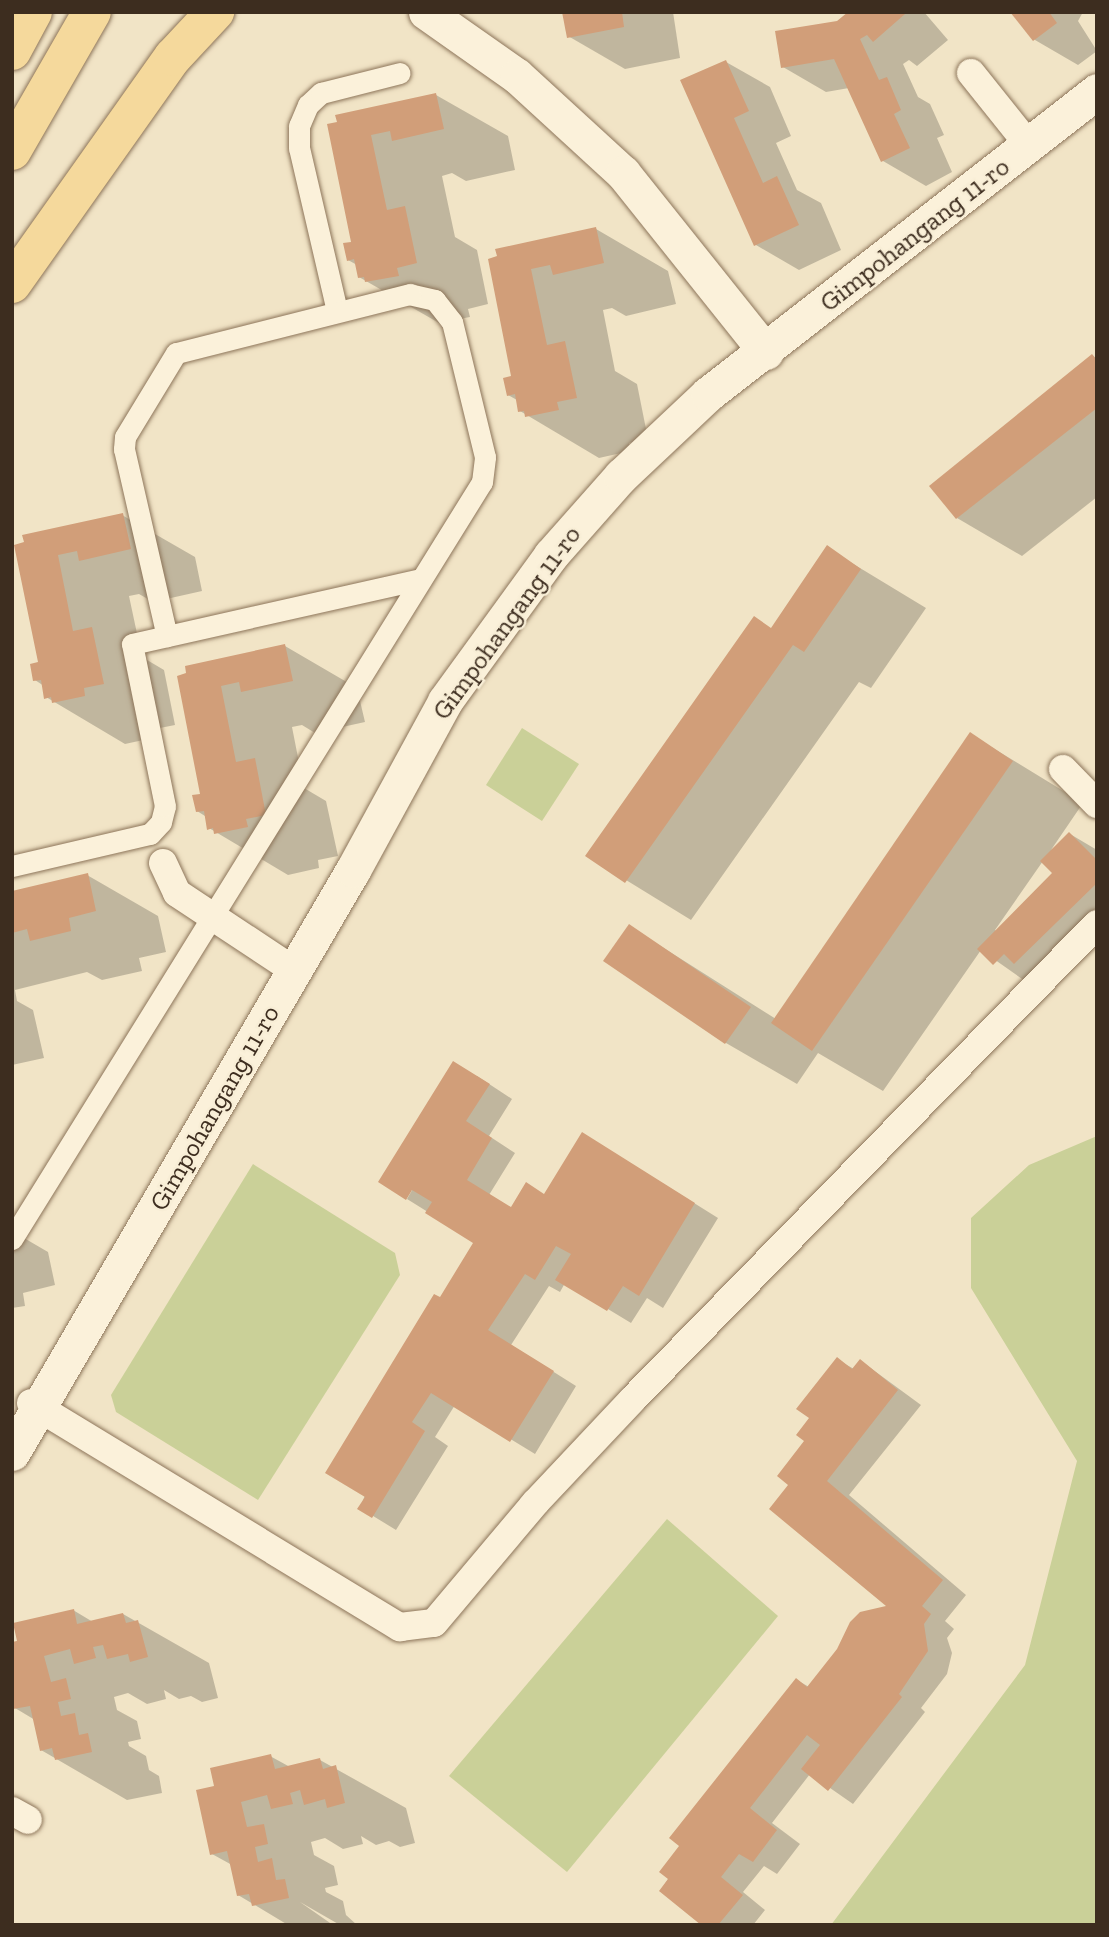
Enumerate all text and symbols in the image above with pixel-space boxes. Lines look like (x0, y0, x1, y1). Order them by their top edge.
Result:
street label: Gimpohangang 11-ro (814, 151, 1016, 319)
street label: Gimpohangang 11-ro (426, 520, 588, 726)
street label: Gimpohangang 11-ro (144, 1000, 286, 1216)

